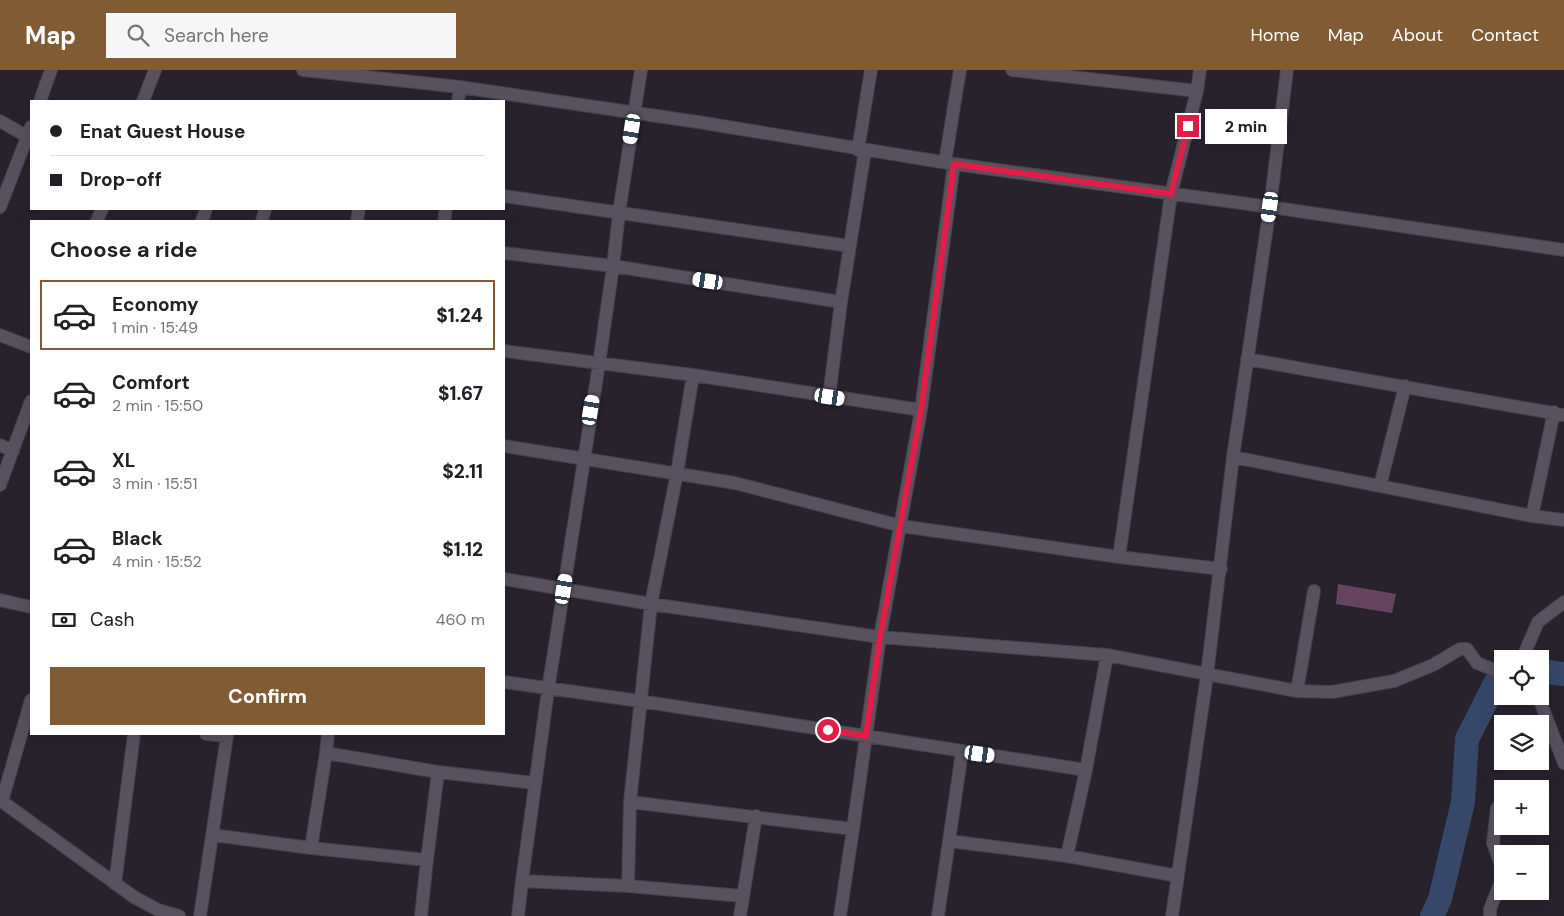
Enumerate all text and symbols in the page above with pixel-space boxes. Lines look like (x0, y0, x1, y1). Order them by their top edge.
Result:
search box (106, 13, 456, 58)
text: Map (25, 20, 76, 51)
icon: search (124, 21, 152, 49)
text: Search here (164, 23, 269, 48)
text: Home (1250, 23, 1300, 47)
text: Map (1328, 23, 1364, 47)
text: About (1392, 23, 1443, 47)
text: Contact (1471, 23, 1539, 47)
callout: 2 min (1206, 108, 1288, 144)
car (622, 113, 641, 145)
route end (1177, 115, 1199, 137)
text: 2 min (1225, 116, 1267, 137)
text: Enat Guest House (80, 119, 245, 144)
text: Drop-off (80, 167, 162, 192)
car (1260, 191, 1279, 223)
text: Choose a ride (50, 235, 198, 264)
car (692, 271, 723, 291)
text: Economy (112, 292, 199, 317)
icon: car (52, 293, 97, 338)
text: $1.24 (436, 303, 483, 328)
text: 1 min · 15:49 (112, 317, 198, 338)
text: Comfort (112, 370, 190, 395)
icon: car (52, 371, 97, 416)
text: $1.67 (438, 381, 483, 406)
car (814, 387, 845, 407)
car (581, 394, 600, 426)
text: 2 min · 15:50 (112, 395, 203, 416)
text: XL (112, 448, 135, 473)
icon: car (52, 449, 97, 494)
text: $2.11 (442, 459, 483, 484)
text: 3 min · 15:51 (112, 473, 197, 494)
text: Black (112, 526, 163, 551)
icon: car (52, 527, 97, 572)
text: $1.12 (442, 537, 483, 562)
text: 4 min · 15:52 (112, 551, 202, 572)
car (554, 573, 573, 605)
icon: cash (50, 606, 78, 634)
text: Cash (90, 607, 134, 632)
text: 460 m (436, 609, 485, 630)
map controls (1494, 650, 1549, 900)
button: locate (1494, 650, 1549, 705)
button: Confirm (50, 667, 485, 725)
button: layers (1494, 715, 1549, 770)
route start (817, 719, 839, 741)
car (964, 744, 995, 764)
button: + (1494, 780, 1549, 835)
button: − (1494, 845, 1549, 900)

